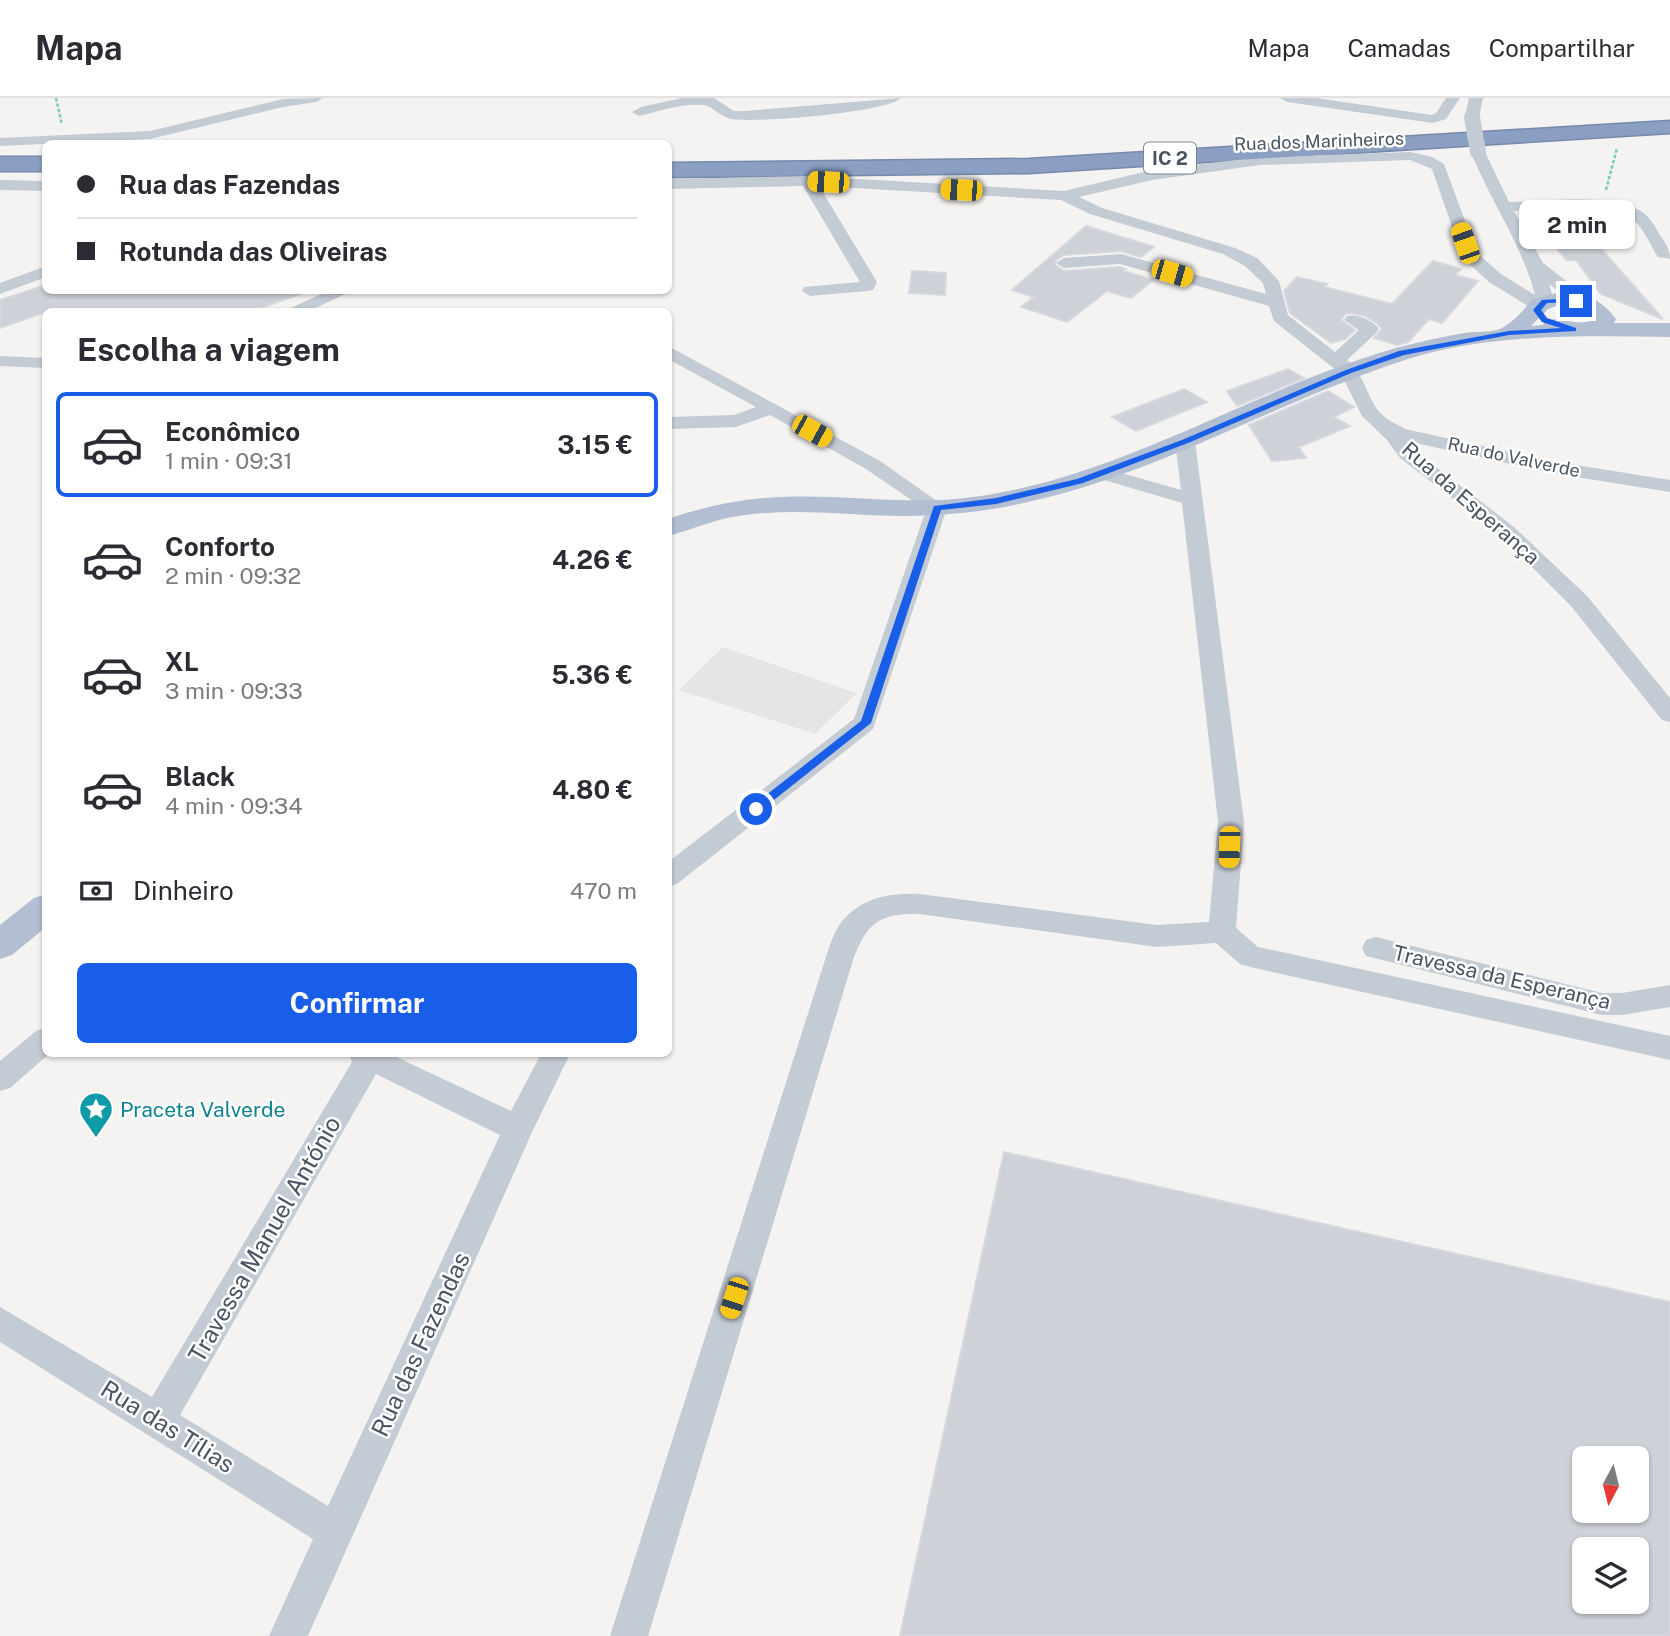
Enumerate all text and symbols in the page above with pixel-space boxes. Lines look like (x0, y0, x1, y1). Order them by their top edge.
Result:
text: Mapa (35, 29, 123, 67)
text: Mapa (1248, 34, 1309, 62)
text: Camadas (1347, 34, 1451, 62)
text: Compartilhar (1489, 34, 1635, 62)
street label: Rua dos Marinheiros (1234, 128, 1404, 154)
road number: IC 2 (1144, 142, 1196, 174)
text: Rua das Fazendas (119, 169, 340, 200)
car (807, 171, 850, 193)
car (940, 179, 983, 201)
callout: 2 min (1518, 200, 1634, 248)
text: 2 min (1547, 211, 1607, 238)
car (1449, 220, 1482, 266)
text: Rotunda das Oliveiras (119, 236, 388, 267)
car (1149, 257, 1196, 289)
route end (1560, 285, 1592, 317)
text: Escolha a viagem (77, 331, 340, 368)
car (789, 412, 836, 450)
icon: car (81, 413, 144, 476)
text: Econômico (165, 416, 300, 447)
text: 3.15 € (557, 429, 633, 460)
street label: Rua do Valverde (1446, 433, 1582, 481)
street label: Rua da Esperança (1397, 436, 1545, 570)
text: 1 min · 09:31 (165, 447, 293, 474)
icon: car (81, 528, 144, 591)
text: Conforto (165, 531, 275, 562)
text: 4.26 € (552, 544, 633, 575)
text: 2 min · 09:32 (165, 562, 301, 589)
icon: car (81, 643, 144, 706)
text: XL (165, 646, 199, 677)
text: 5.36 € (551, 659, 633, 690)
text: 3 min · 09:33 (165, 677, 303, 704)
icon: car (81, 758, 144, 821)
text: Black (165, 761, 235, 792)
text: 4.80 € (552, 774, 633, 805)
text: 4 min · 09:34 (165, 792, 303, 819)
route start (740, 793, 772, 825)
car (1218, 826, 1241, 868)
icon: cash (77, 872, 115, 910)
text: Dinheiro (133, 875, 234, 906)
text: 470 m (570, 877, 637, 904)
street label: Travessa da Esperança (1391, 940, 1613, 1014)
button: Confirmar (77, 963, 637, 1043)
place icon: Praceta Valverde (77, 1090, 115, 1139)
place label: Praceta Valverde (120, 1097, 285, 1122)
street label: Travessa Manuel António (182, 1111, 346, 1367)
street label: Rua das Fazendas (365, 1248, 475, 1440)
car (718, 1275, 751, 1321)
street label: Rua das Tílias (96, 1374, 240, 1478)
north arrow (1572, 1446, 1648, 1522)
map controls (1572, 1446, 1649, 1614)
button: layers (1572, 1537, 1649, 1614)

